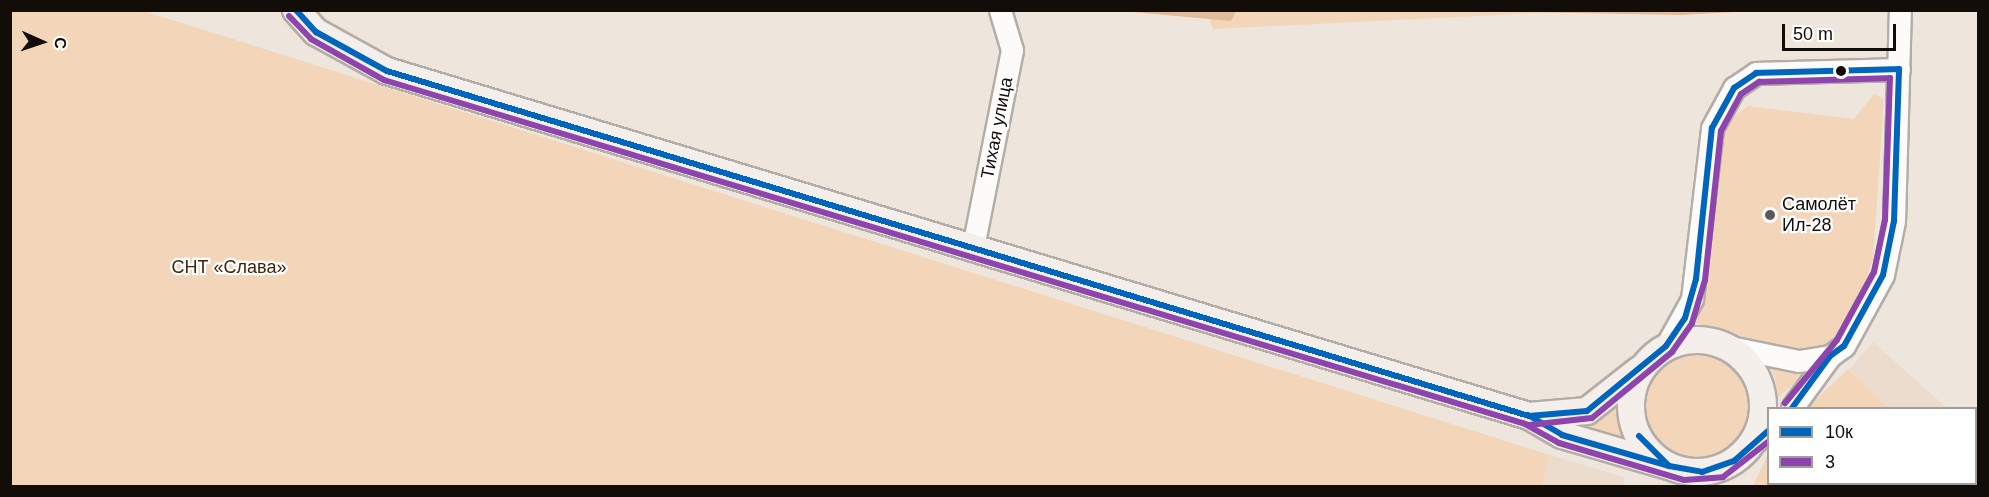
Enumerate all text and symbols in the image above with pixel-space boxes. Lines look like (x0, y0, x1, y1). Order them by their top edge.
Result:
north arrow (12, 12, 72, 72)
scale bar (1785, 12, 1899, 50)
text: 50 m (1793, 24, 1833, 44)
text: С (52, 37, 69, 49)
unlabelled marker (1835, 65, 1847, 77)
street label: Тихая улица (977, 75, 1017, 181)
place label: Самолёт Ил-28 (1782, 194, 1856, 236)
marker: Самолёт Ил-28 (1763, 208, 1777, 222)
park label: СНТ «Слава» (172, 256, 286, 278)
legend (1767, 407, 1977, 485)
text: 10к (1825, 422, 1853, 442)
text: 3 (1825, 452, 1835, 472)

